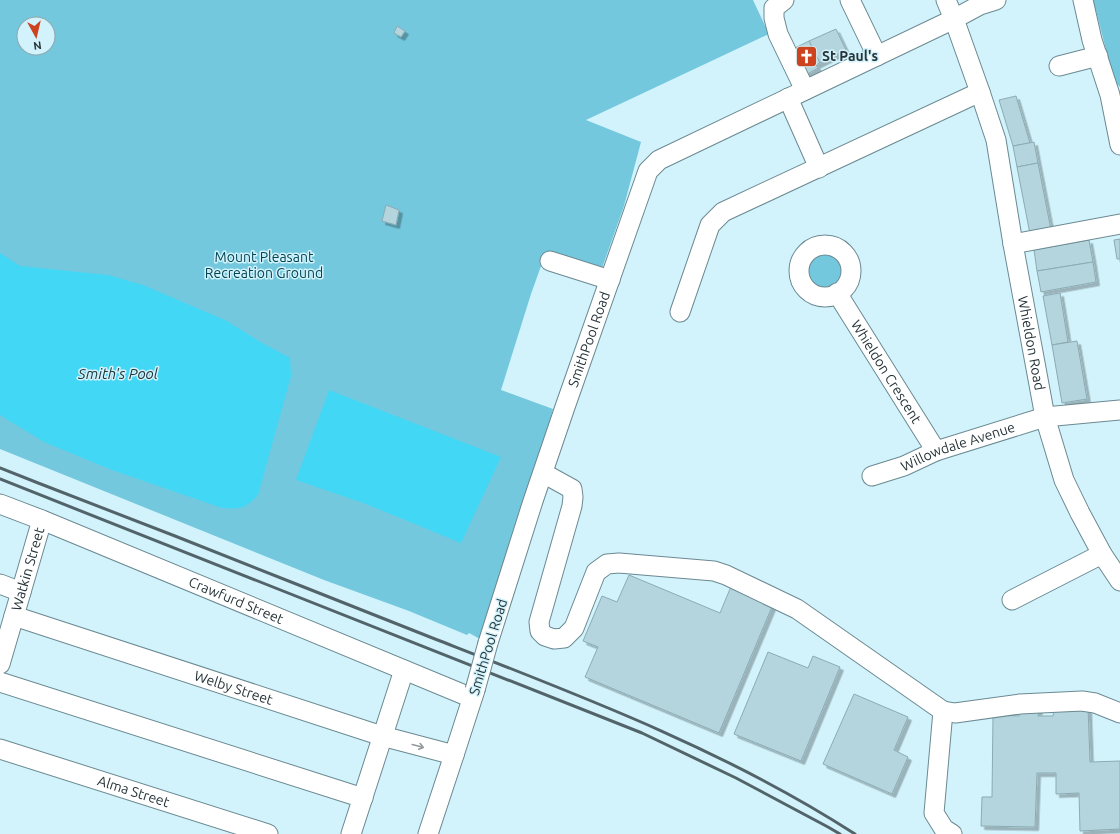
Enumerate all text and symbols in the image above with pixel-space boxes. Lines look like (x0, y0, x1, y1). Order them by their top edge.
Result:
north arrow (16, 16, 56, 56)
text: N (32, 39, 42, 52)
church icon: St Paul's (793, 43, 819, 69)
place label: St Paul's (822, 48, 878, 64)
park label: Mount Pleasant Recreation Ground (205, 249, 323, 281)
street label: SmithPool Road (565, 289, 613, 389)
street label: Whieldon Road (1015, 295, 1048, 392)
street label: Whieldon Crescent (848, 317, 925, 427)
water label: Smith's Pool (77, 365, 159, 382)
street label: Willowdale Avenue (898, 419, 1017, 474)
street label: Watkin Street (8, 525, 48, 613)
street label: Crawfurd Street (186, 574, 286, 627)
street label: SmithPool Road (466, 597, 510, 697)
street label: Welby Street (192, 667, 275, 708)
one-way arrow (411, 742, 424, 750)
street label: Alma Street (96, 772, 172, 810)

